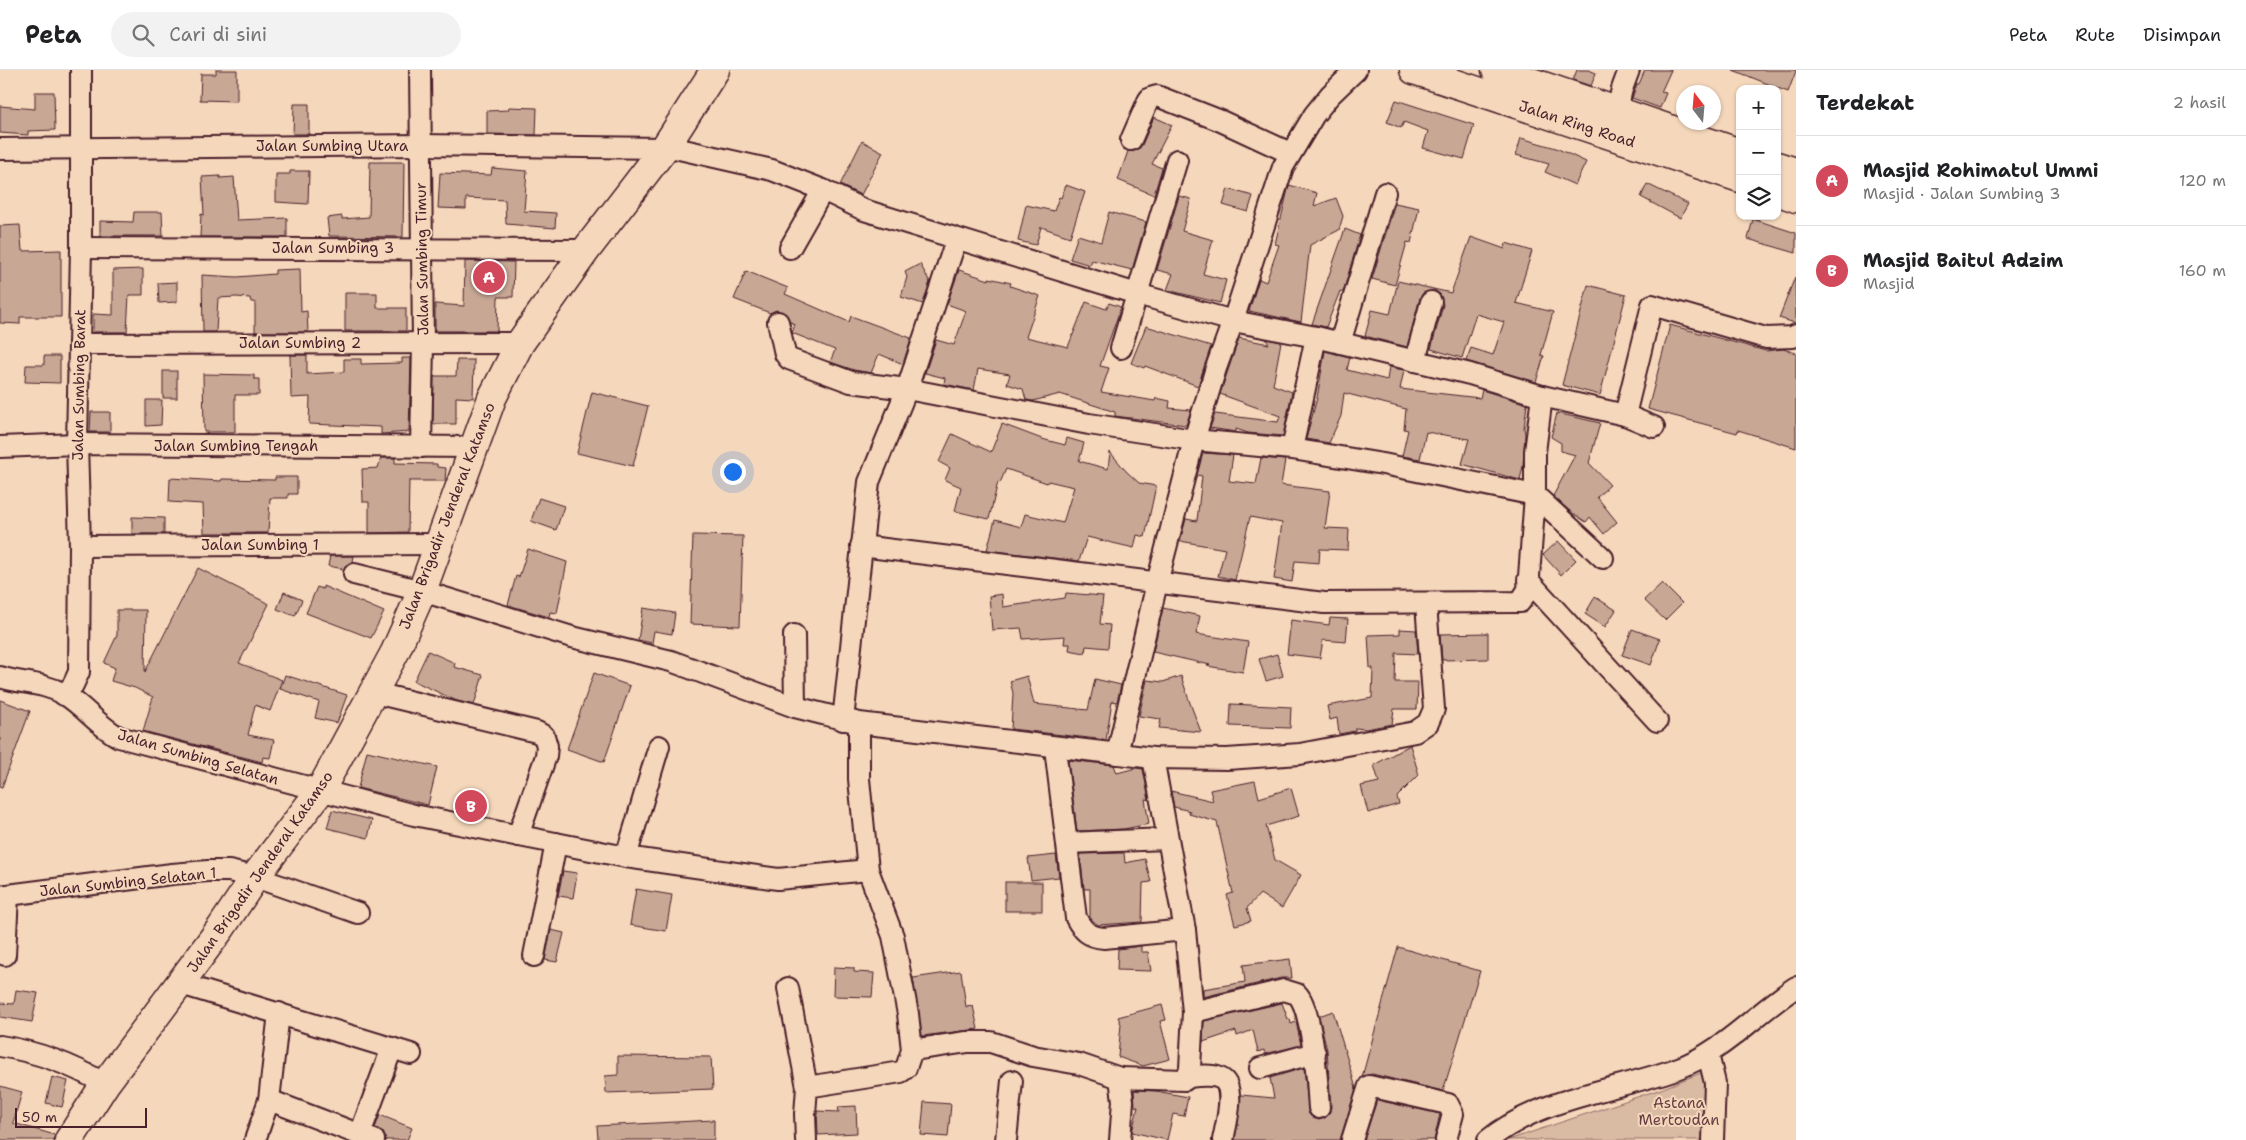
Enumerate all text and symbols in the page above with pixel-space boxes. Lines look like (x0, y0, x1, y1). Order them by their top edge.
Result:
search box (111, 12, 461, 57)
text: Peta (25, 19, 81, 51)
icon: search (129, 21, 157, 49)
text: Cari di sini (169, 22, 267, 47)
text: Peta (2009, 23, 2047, 47)
text: Rute (2075, 23, 2115, 47)
text: Disimpan (2143, 23, 2221, 47)
north arrow (1676, 85, 1721, 130)
map controls (1736, 85, 1781, 220)
button: + (1736, 85, 1781, 130)
text: Terdekat (1816, 89, 1914, 117)
text: 2 hasil (2173, 92, 2226, 113)
street label: Jalan Ring Road (1516, 96, 1638, 152)
button: − (1736, 130, 1781, 175)
street label: Jalan Sumbing Utara (256, 136, 409, 156)
text: Masjid Rohimatul Ummi (1863, 158, 2098, 183)
text: A (1826, 170, 1838, 191)
text: 120 m (2179, 170, 2226, 191)
button: layers (1736, 175, 1781, 220)
street label: Jalan Sumbing Timur (411, 182, 433, 336)
text: Masjid · Jalan Sumbing 3 (1863, 183, 2060, 204)
street label: Jalan Sumbing 3 (272, 238, 394, 258)
text: Masjid Baitul Adzim (1863, 248, 2063, 273)
pin: A (473, 258, 505, 296)
text: B (1827, 260, 1837, 281)
text: 160 m (2179, 260, 2226, 281)
text: Masjid (1863, 273, 1915, 294)
street label: Jalan Sumbing Barat (68, 309, 90, 461)
street label: Jalan Sumbing 2 (239, 333, 361, 353)
street label: Jalan Brigadir Jenderal Katamso (394, 400, 500, 632)
street label: Jalan Sumbing Tengah (154, 436, 318, 456)
your location (720, 459, 746, 485)
street label: Jalan Sumbing 1 (201, 535, 319, 555)
street label: Jalan Sumbing Selatan (115, 724, 281, 790)
street label: Jalan Brigadir Jenderal Katamso (183, 767, 337, 977)
pin: B (455, 787, 487, 825)
street label: Jalan Sumbing Selatan 1 (38, 863, 218, 901)
park label: Astana Mertoudan (1639, 1093, 1719, 1130)
scale bar (15, 1105, 148, 1128)
text: 50 m (22, 1108, 57, 1126)

